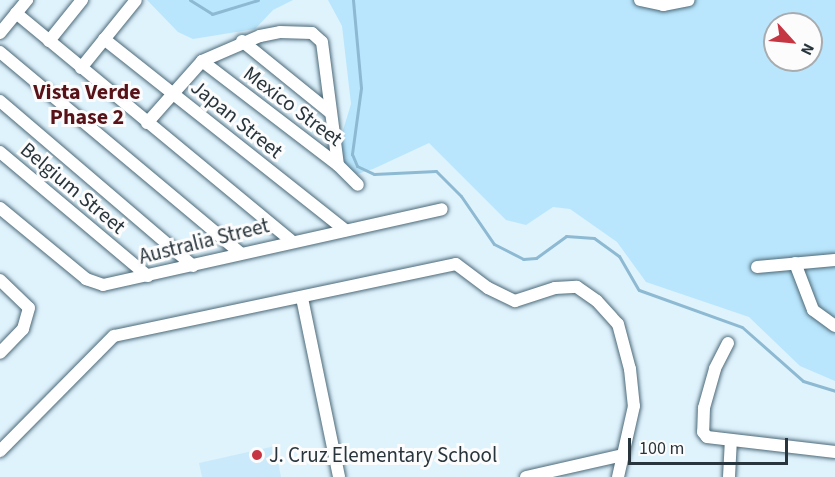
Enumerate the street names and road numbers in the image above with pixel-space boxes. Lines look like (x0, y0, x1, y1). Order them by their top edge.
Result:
street label: Mexico Street (239, 61, 347, 151)
street label: Japan Street (186, 74, 288, 164)
street label: Belgium Street (15, 137, 131, 239)
street label: Australia Street (136, 213, 272, 269)

